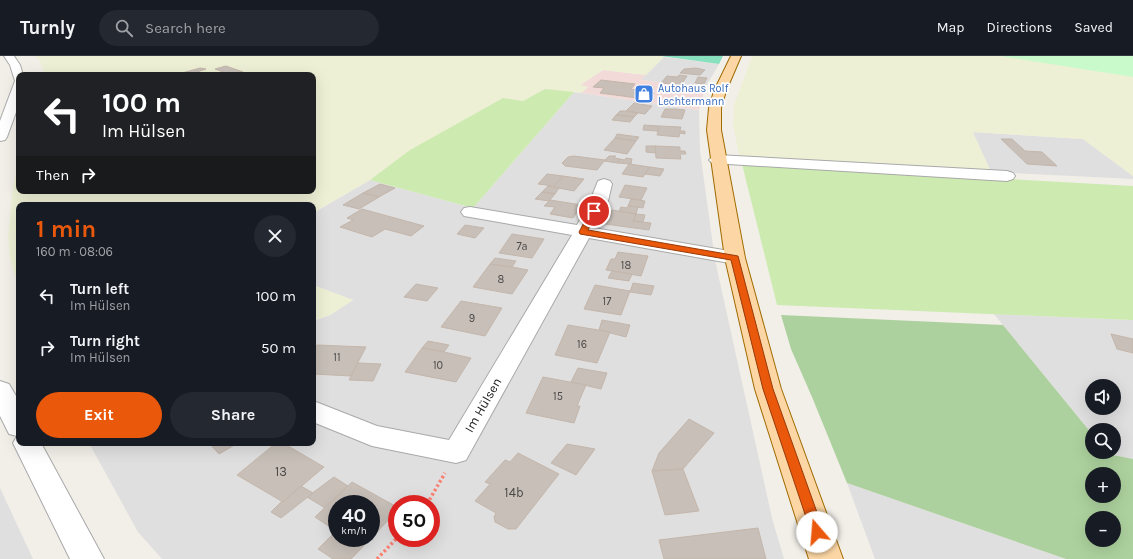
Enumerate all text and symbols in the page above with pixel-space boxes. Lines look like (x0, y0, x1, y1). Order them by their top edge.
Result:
search box (99, 10, 379, 46)
text: Turnly (20, 17, 75, 39)
icon: search (113, 17, 135, 39)
text: Search here (145, 19, 226, 37)
text: Map (937, 19, 965, 36)
text: Directions (987, 19, 1052, 36)
text: Saved (1074, 19, 1113, 36)
place label: Autohaus Rolf Lechtermann (658, 82, 729, 108)
shop icon: Autohaus Rolf Lechtermann (633, 83, 655, 105)
text: 100 m (102, 86, 181, 119)
icon: left (36, 88, 88, 140)
text: Im Hülsen (102, 120, 186, 142)
icon: right (77, 164, 99, 186)
text: Then (36, 166, 69, 184)
pin (577, 194, 611, 228)
icon: arrive (583, 200, 605, 222)
text: 1 min (36, 215, 96, 243)
button: close (254, 215, 296, 257)
house number: 7a (516, 240, 528, 253)
text: 160 m · 08:06 (36, 244, 113, 259)
house number: 18 (621, 259, 631, 272)
house number: 8 (498, 273, 505, 286)
text: Turn left (70, 280, 129, 298)
icon: left (36, 285, 58, 307)
text: 100 m (256, 287, 296, 305)
house number: 17 (603, 295, 611, 308)
text: Im Hülsen (70, 298, 130, 313)
house number: 9 (469, 312, 475, 325)
text: Turn right (70, 332, 140, 350)
icon: right (36, 337, 58, 359)
house number: 16 (577, 338, 587, 351)
text: 50 m (261, 339, 296, 357)
text: Im Hülsen (70, 350, 130, 365)
house number: 11 (333, 351, 341, 364)
house number: 10 (433, 359, 443, 372)
street label: Im Hülsen (461, 375, 505, 435)
map controls (1085, 379, 1121, 547)
button: sound (1085, 379, 1121, 415)
house number: 15 (553, 390, 563, 403)
button: Exit (36, 392, 162, 438)
button: Share (170, 392, 296, 438)
button: search (1085, 423, 1121, 459)
house number: 13 (275, 464, 287, 479)
button: + (1085, 467, 1121, 503)
house number: 14b (504, 485, 524, 500)
speed limit sign: 50 (388, 495, 440, 547)
text: 40 (342, 504, 366, 527)
position arrow (796, 511, 838, 553)
button: − (1085, 511, 1121, 547)
text: km/h (341, 525, 367, 537)

